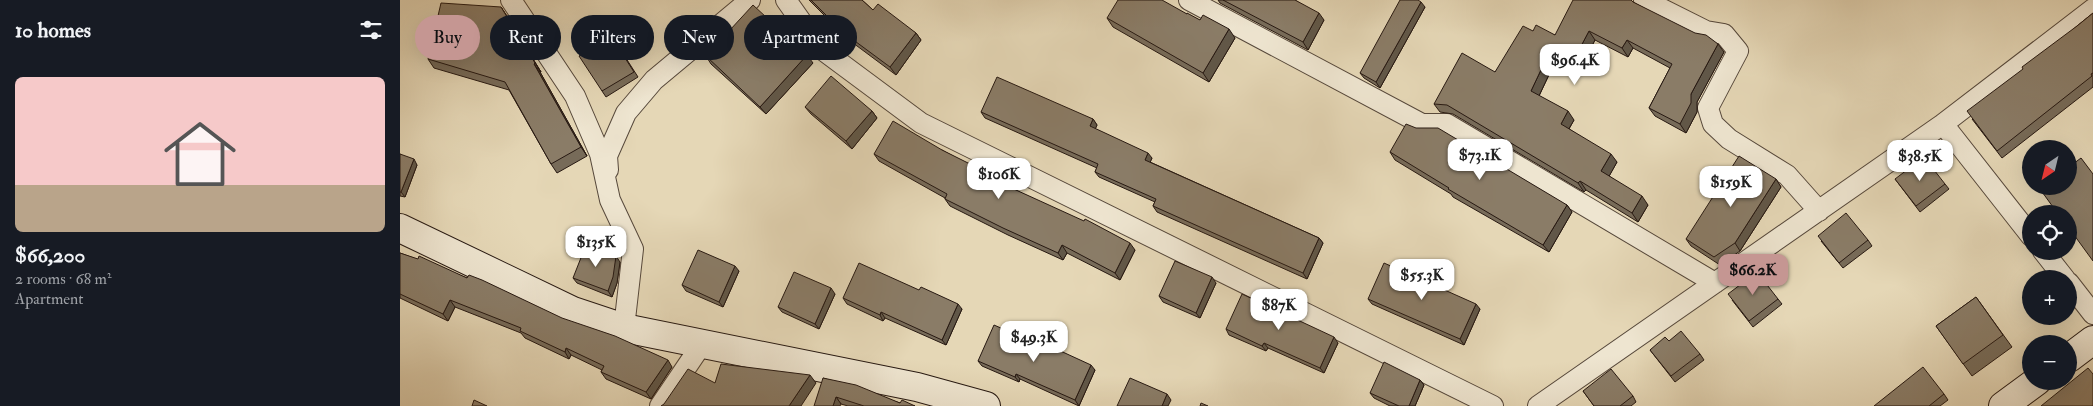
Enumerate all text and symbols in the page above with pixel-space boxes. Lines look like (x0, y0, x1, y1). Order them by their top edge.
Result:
chip: Buy (415, 15, 480, 60)
chip: Rent (490, 15, 561, 60)
chip: Filters (571, 15, 654, 60)
chip: New (664, 15, 734, 60)
chip: Apartment (744, 15, 857, 60)
icon: filters (357, 16, 385, 44)
text: 10 homes (15, 17, 91, 44)
pin: $96.4K (1534, 44, 1616, 86)
text: $96.4K (1551, 50, 1599, 70)
icon: home (155, 109, 245, 199)
pin: $73.1K (1439, 138, 1521, 181)
pin: $38.5K (1879, 140, 1961, 182)
north arrow (2022, 140, 2078, 195)
map controls (2022, 140, 2077, 390)
text: $73.1K (1459, 145, 1501, 165)
text: $38.5K (1898, 146, 1942, 166)
pin: $106K (964, 158, 1034, 200)
text: $106K (978, 164, 1020, 184)
pin: $159K (1696, 166, 1766, 208)
text: $159K (1710, 172, 1752, 192)
button: locate (2022, 205, 2077, 260)
pin: $135K (561, 226, 631, 268)
text: $135K (576, 232, 616, 252)
text: $66,200 (15, 242, 85, 269)
pin: $66.2K (1712, 254, 1794, 296)
pin: $55.3K (1381, 258, 1463, 301)
text: $66.2K (1729, 260, 1777, 280)
text: $55.3K (1400, 265, 1444, 285)
text: 2 rooms · 68 m² (15, 269, 111, 289)
button: + (2022, 270, 2077, 325)
pin: $87K (1249, 288, 1309, 331)
text: Apartment (15, 289, 83, 309)
text: $87K (1261, 295, 1297, 315)
pin: $49.3K (993, 320, 1075, 363)
text: $49.3K (1011, 327, 1057, 347)
button: − (2022, 335, 2077, 390)

